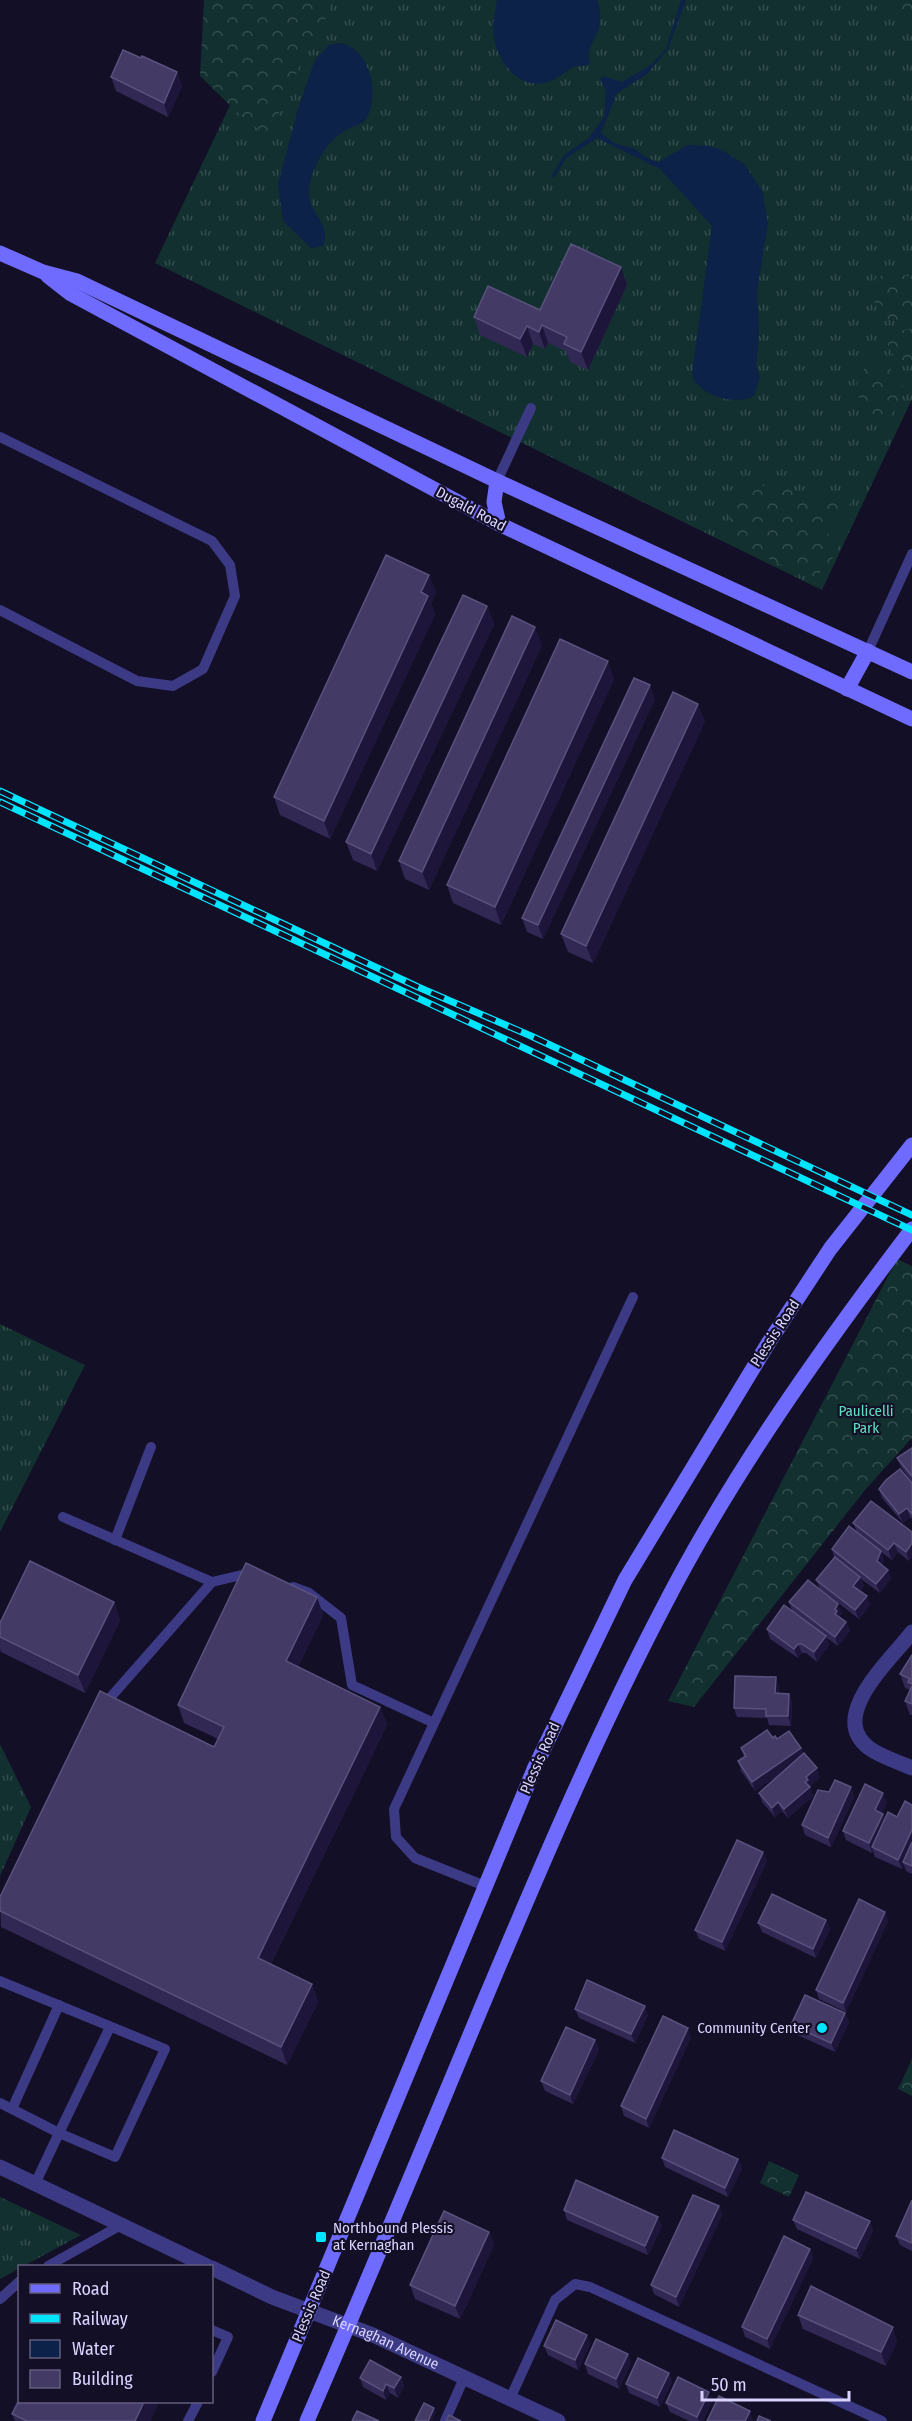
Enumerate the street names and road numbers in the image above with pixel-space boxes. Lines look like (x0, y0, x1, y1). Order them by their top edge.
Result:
street label: Dugald Road (433, 483, 509, 535)
street label: Plessis Road (747, 1296, 803, 1370)
street label: Plessis Road (516, 1719, 564, 1797)
street label: Plessis Road (288, 2267, 334, 2345)
street label: Kernaghan Avenue (330, 2312, 442, 2373)

